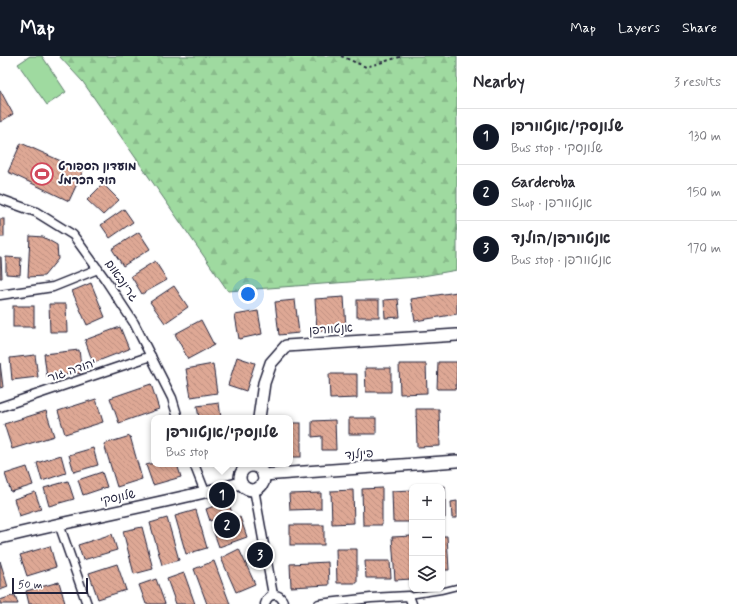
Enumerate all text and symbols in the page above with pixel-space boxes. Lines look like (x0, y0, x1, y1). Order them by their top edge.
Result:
text: Map (20, 16, 55, 41)
text: Map (570, 19, 596, 37)
text: Layers (618, 19, 660, 37)
text: Share (682, 19, 717, 37)
text: Nearby (473, 71, 525, 93)
text: 3 results (674, 74, 721, 91)
text: שלונסקי/אנטוורפן (511, 117, 623, 137)
text: 1 (483, 128, 489, 145)
text: 130 m (688, 128, 721, 145)
text: Bus stop · שלונסקי (511, 140, 603, 157)
place label: מועדון הספורט הוד הכרמל (58, 159, 136, 189)
sports icon: מועדון הספורט הוד הכרמל (29, 161, 55, 187)
text: Garderoba (511, 173, 576, 193)
text: 2 (483, 184, 489, 201)
text: 150 m (687, 184, 721, 201)
text: Shop · אנטוורפן (511, 195, 592, 212)
text: אנטוורפן/הולנד (511, 229, 611, 249)
text: 3 (483, 240, 489, 257)
text: 170 m (687, 240, 721, 257)
text: Bus stop · אנטוורפן (511, 252, 612, 269)
street label: גרינבאום (101, 257, 141, 305)
your location (238, 284, 258, 304)
street label: אנטוורפן (309, 320, 354, 340)
street label: יהודה גור (46, 355, 98, 387)
popup (151, 415, 293, 467)
text: שלונסקי/אנטוורפן (166, 423, 278, 443)
text: Bus stop (166, 444, 209, 461)
street label: פינלנד (344, 446, 374, 464)
pin: 1 (209, 480, 235, 510)
map controls (409, 484, 445, 592)
button: + (409, 484, 445, 520)
street label: שלונסקי (99, 486, 137, 510)
pin: 2 (214, 510, 240, 540)
button: − (409, 520, 445, 556)
pin: 3 (247, 540, 273, 570)
button: layers (409, 556, 445, 592)
scale bar (12, 576, 88, 595)
text: 50 m (18, 578, 43, 592)

